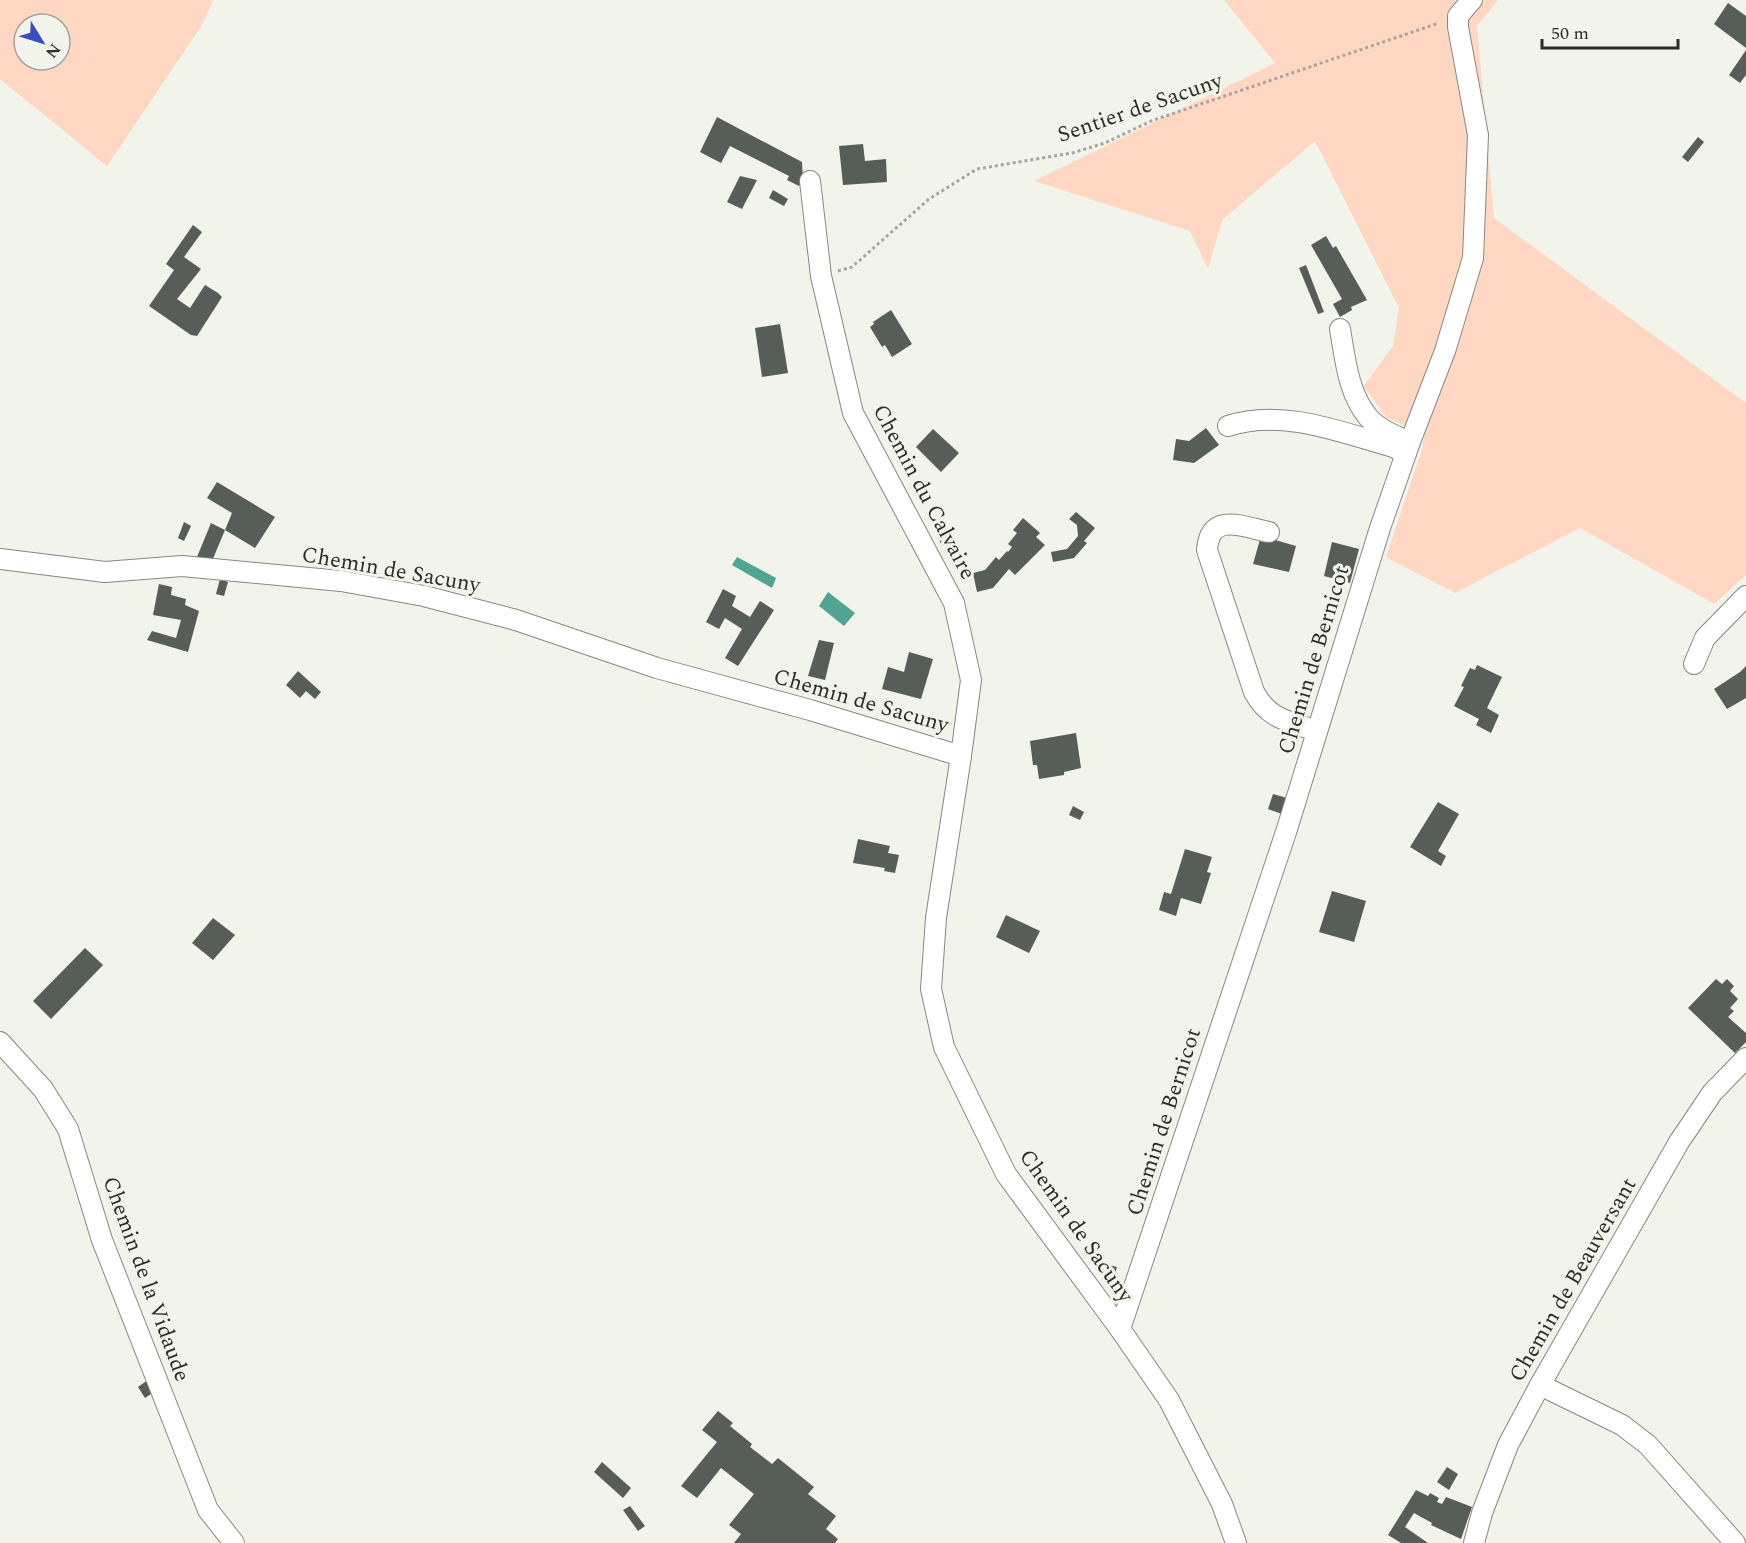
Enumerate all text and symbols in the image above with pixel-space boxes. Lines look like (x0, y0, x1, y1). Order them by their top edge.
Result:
north arrow (12, 12, 72, 72)
scale bar (1542, 12, 1678, 50)
text: 50 m (1551, 20, 1589, 47)
text: N (40, 38, 67, 63)
street label: Sentier de Sacuny (1053, 64, 1228, 152)
street label: Chemin du Calvaire (864, 398, 984, 586)
street label: Chemin de Sacuny (299, 538, 484, 602)
street label: Chemin de Bernicot (1270, 561, 1358, 758)
street label: Chemin de Sacuny (770, 660, 954, 742)
street label: Chemin de Bernicot (1118, 1024, 1210, 1220)
street label: Chemin de Sacuny (1011, 1142, 1142, 1311)
street label: Chemin de Beauversant (1501, 1171, 1645, 1388)
street label: Chemin de la Vidaude (94, 1172, 198, 1386)

